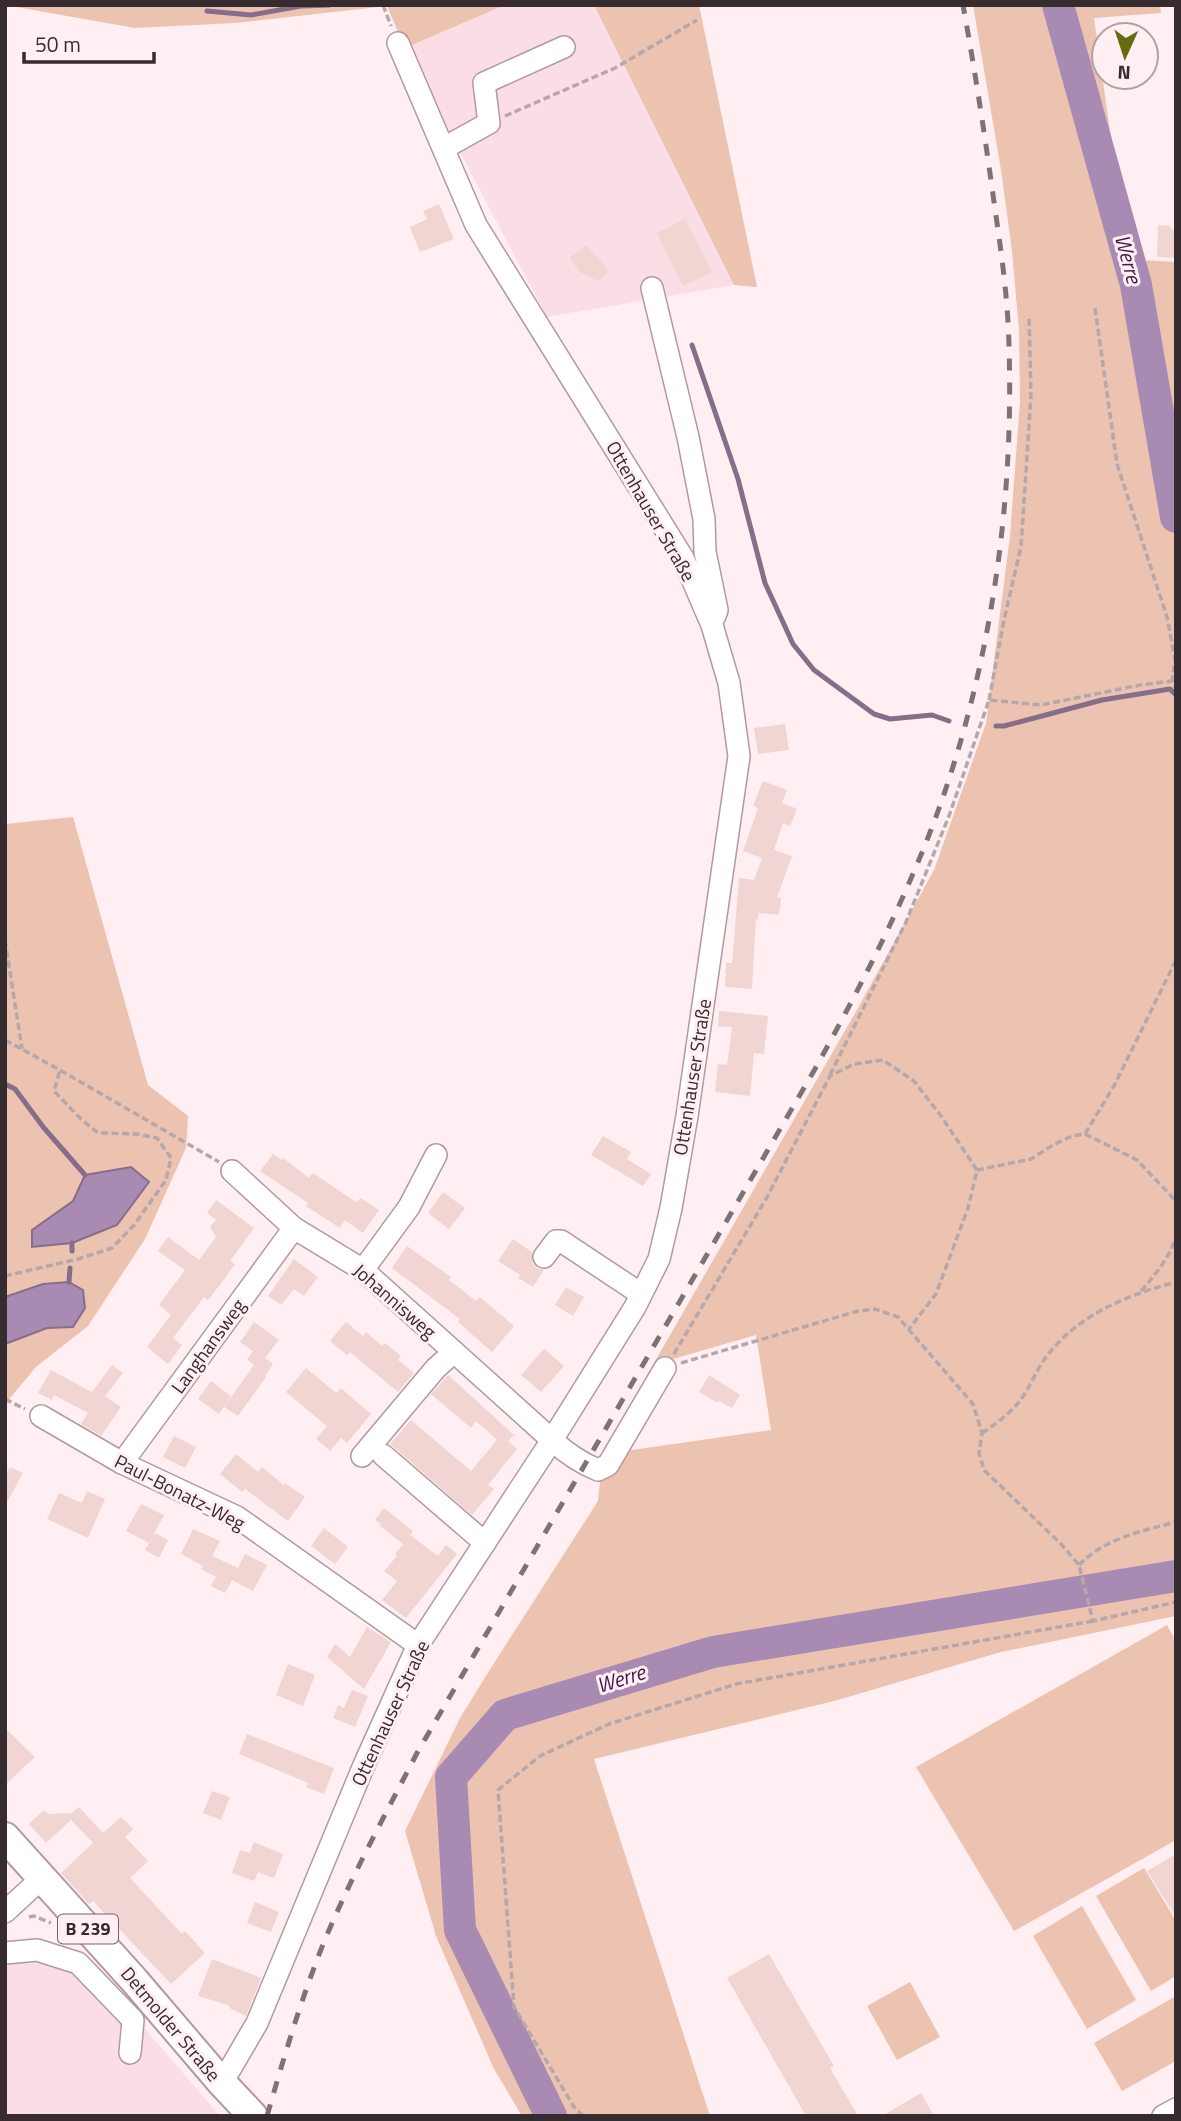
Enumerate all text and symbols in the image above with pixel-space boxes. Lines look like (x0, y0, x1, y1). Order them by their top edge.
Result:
scale bar (24, 21, 154, 65)
north arrow (1090, 21, 1160, 91)
text: 50 m (35, 28, 81, 60)
text: N (1117, 59, 1131, 88)
water label: Werre (1107, 231, 1151, 288)
street label: Ottenhauser Straße (599, 435, 704, 586)
street label: Ottenhauser Straße (665, 997, 718, 1157)
street label: Johannisweg (347, 1256, 444, 1345)
street label: Langhansweg (163, 1292, 252, 1399)
street label: Paul-Bonatz-Weg (110, 1446, 251, 1537)
street label: Ottenhauser Straße (343, 1635, 436, 1791)
water label: Werre (592, 1655, 650, 1701)
road number: B 239 (58, 1914, 118, 1943)
street label: Detmolder Straße (114, 1960, 228, 2088)

